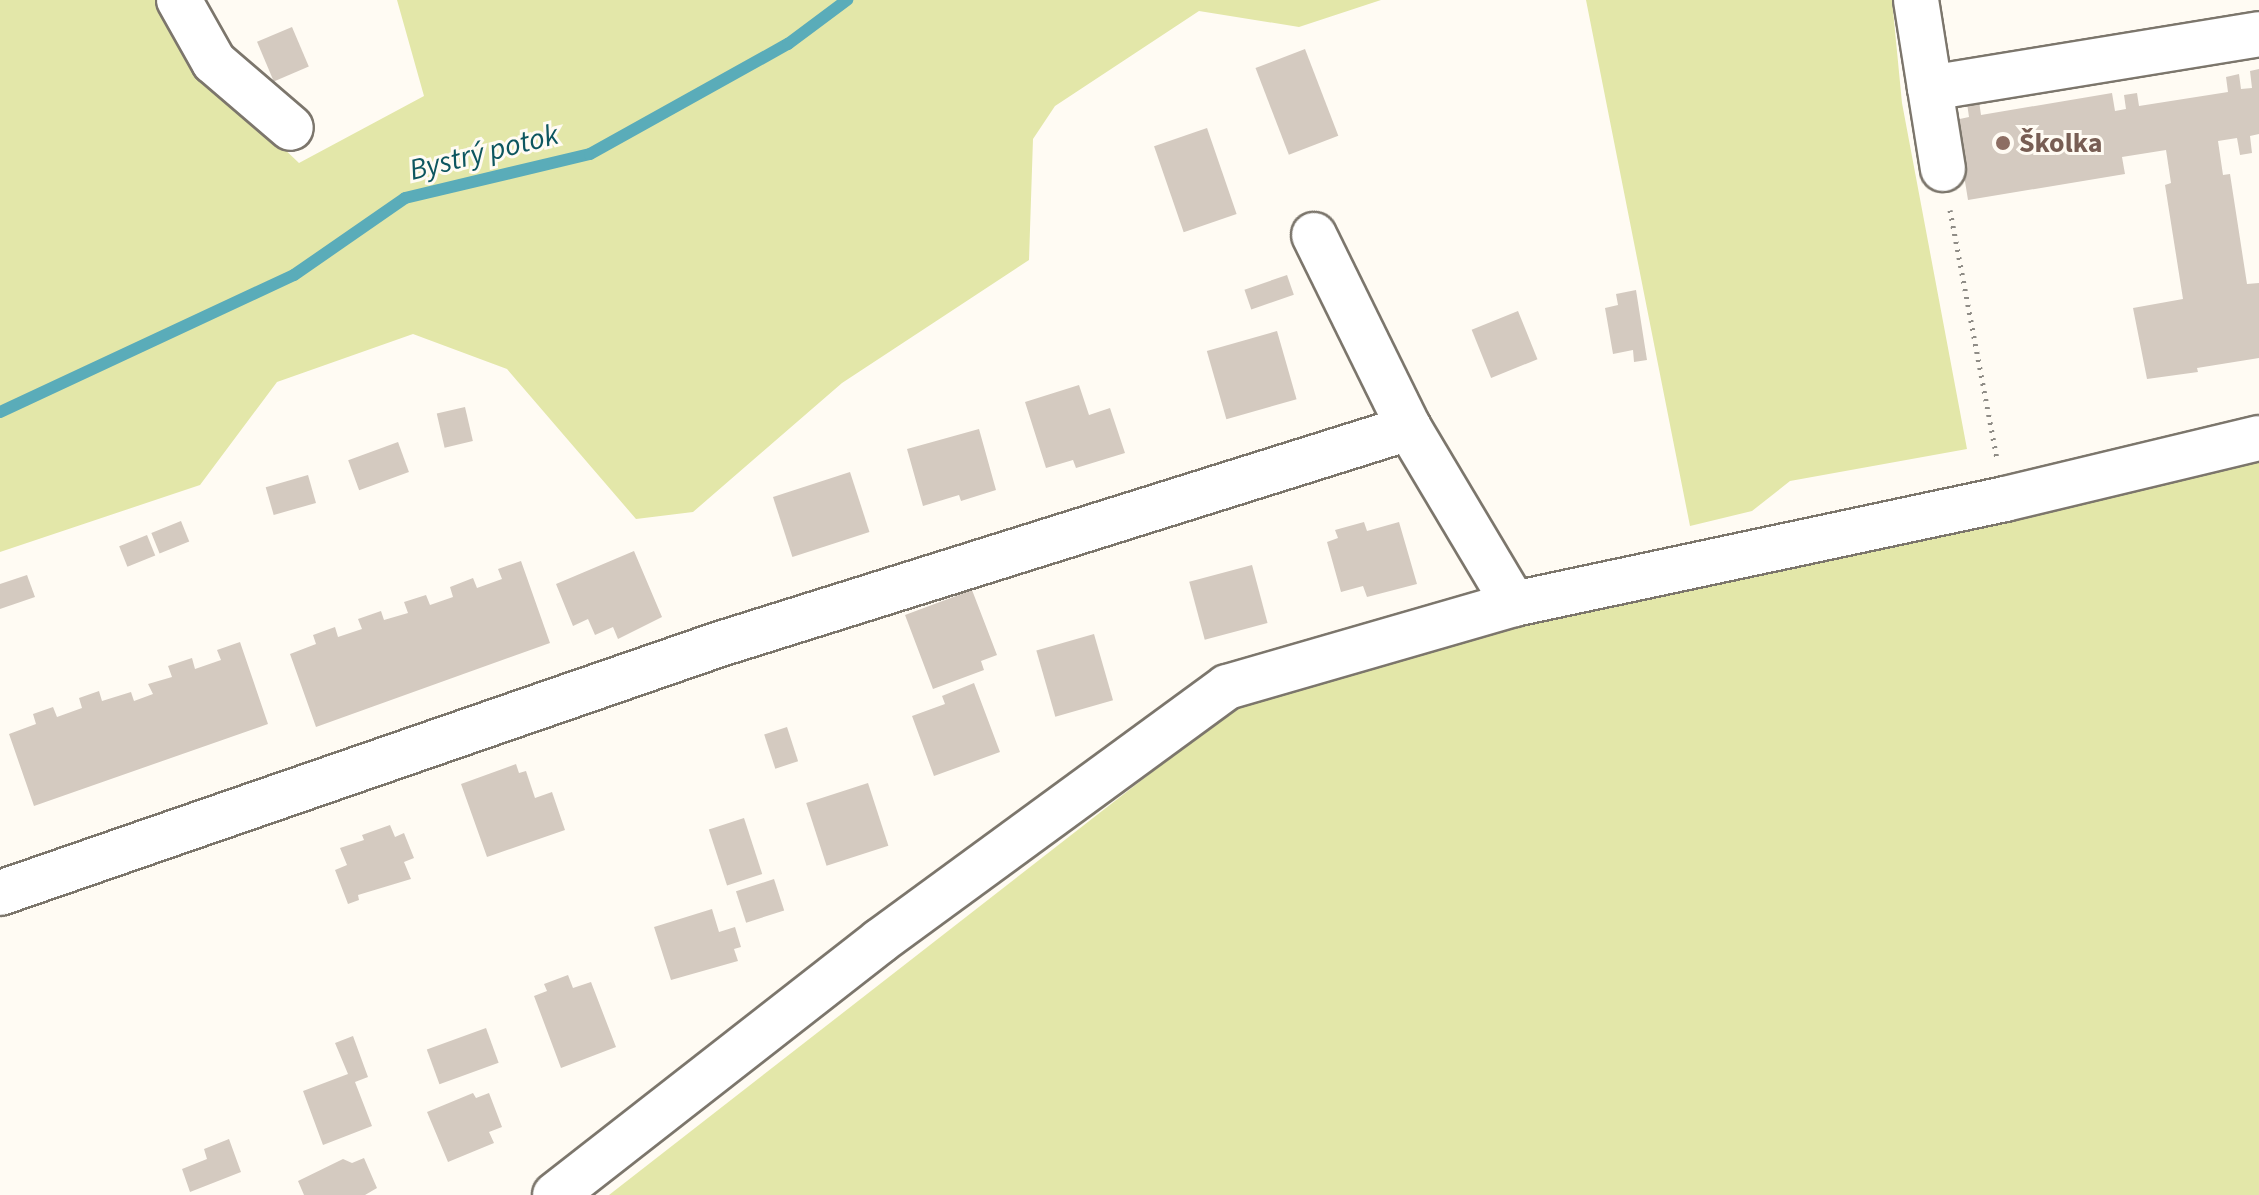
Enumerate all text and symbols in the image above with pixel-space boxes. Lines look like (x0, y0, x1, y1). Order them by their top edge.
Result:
water label: Bystrý potok (406, 117, 562, 189)
place label: Školka (2019, 126, 2102, 160)
marker: Školka (1994, 134, 2012, 152)

